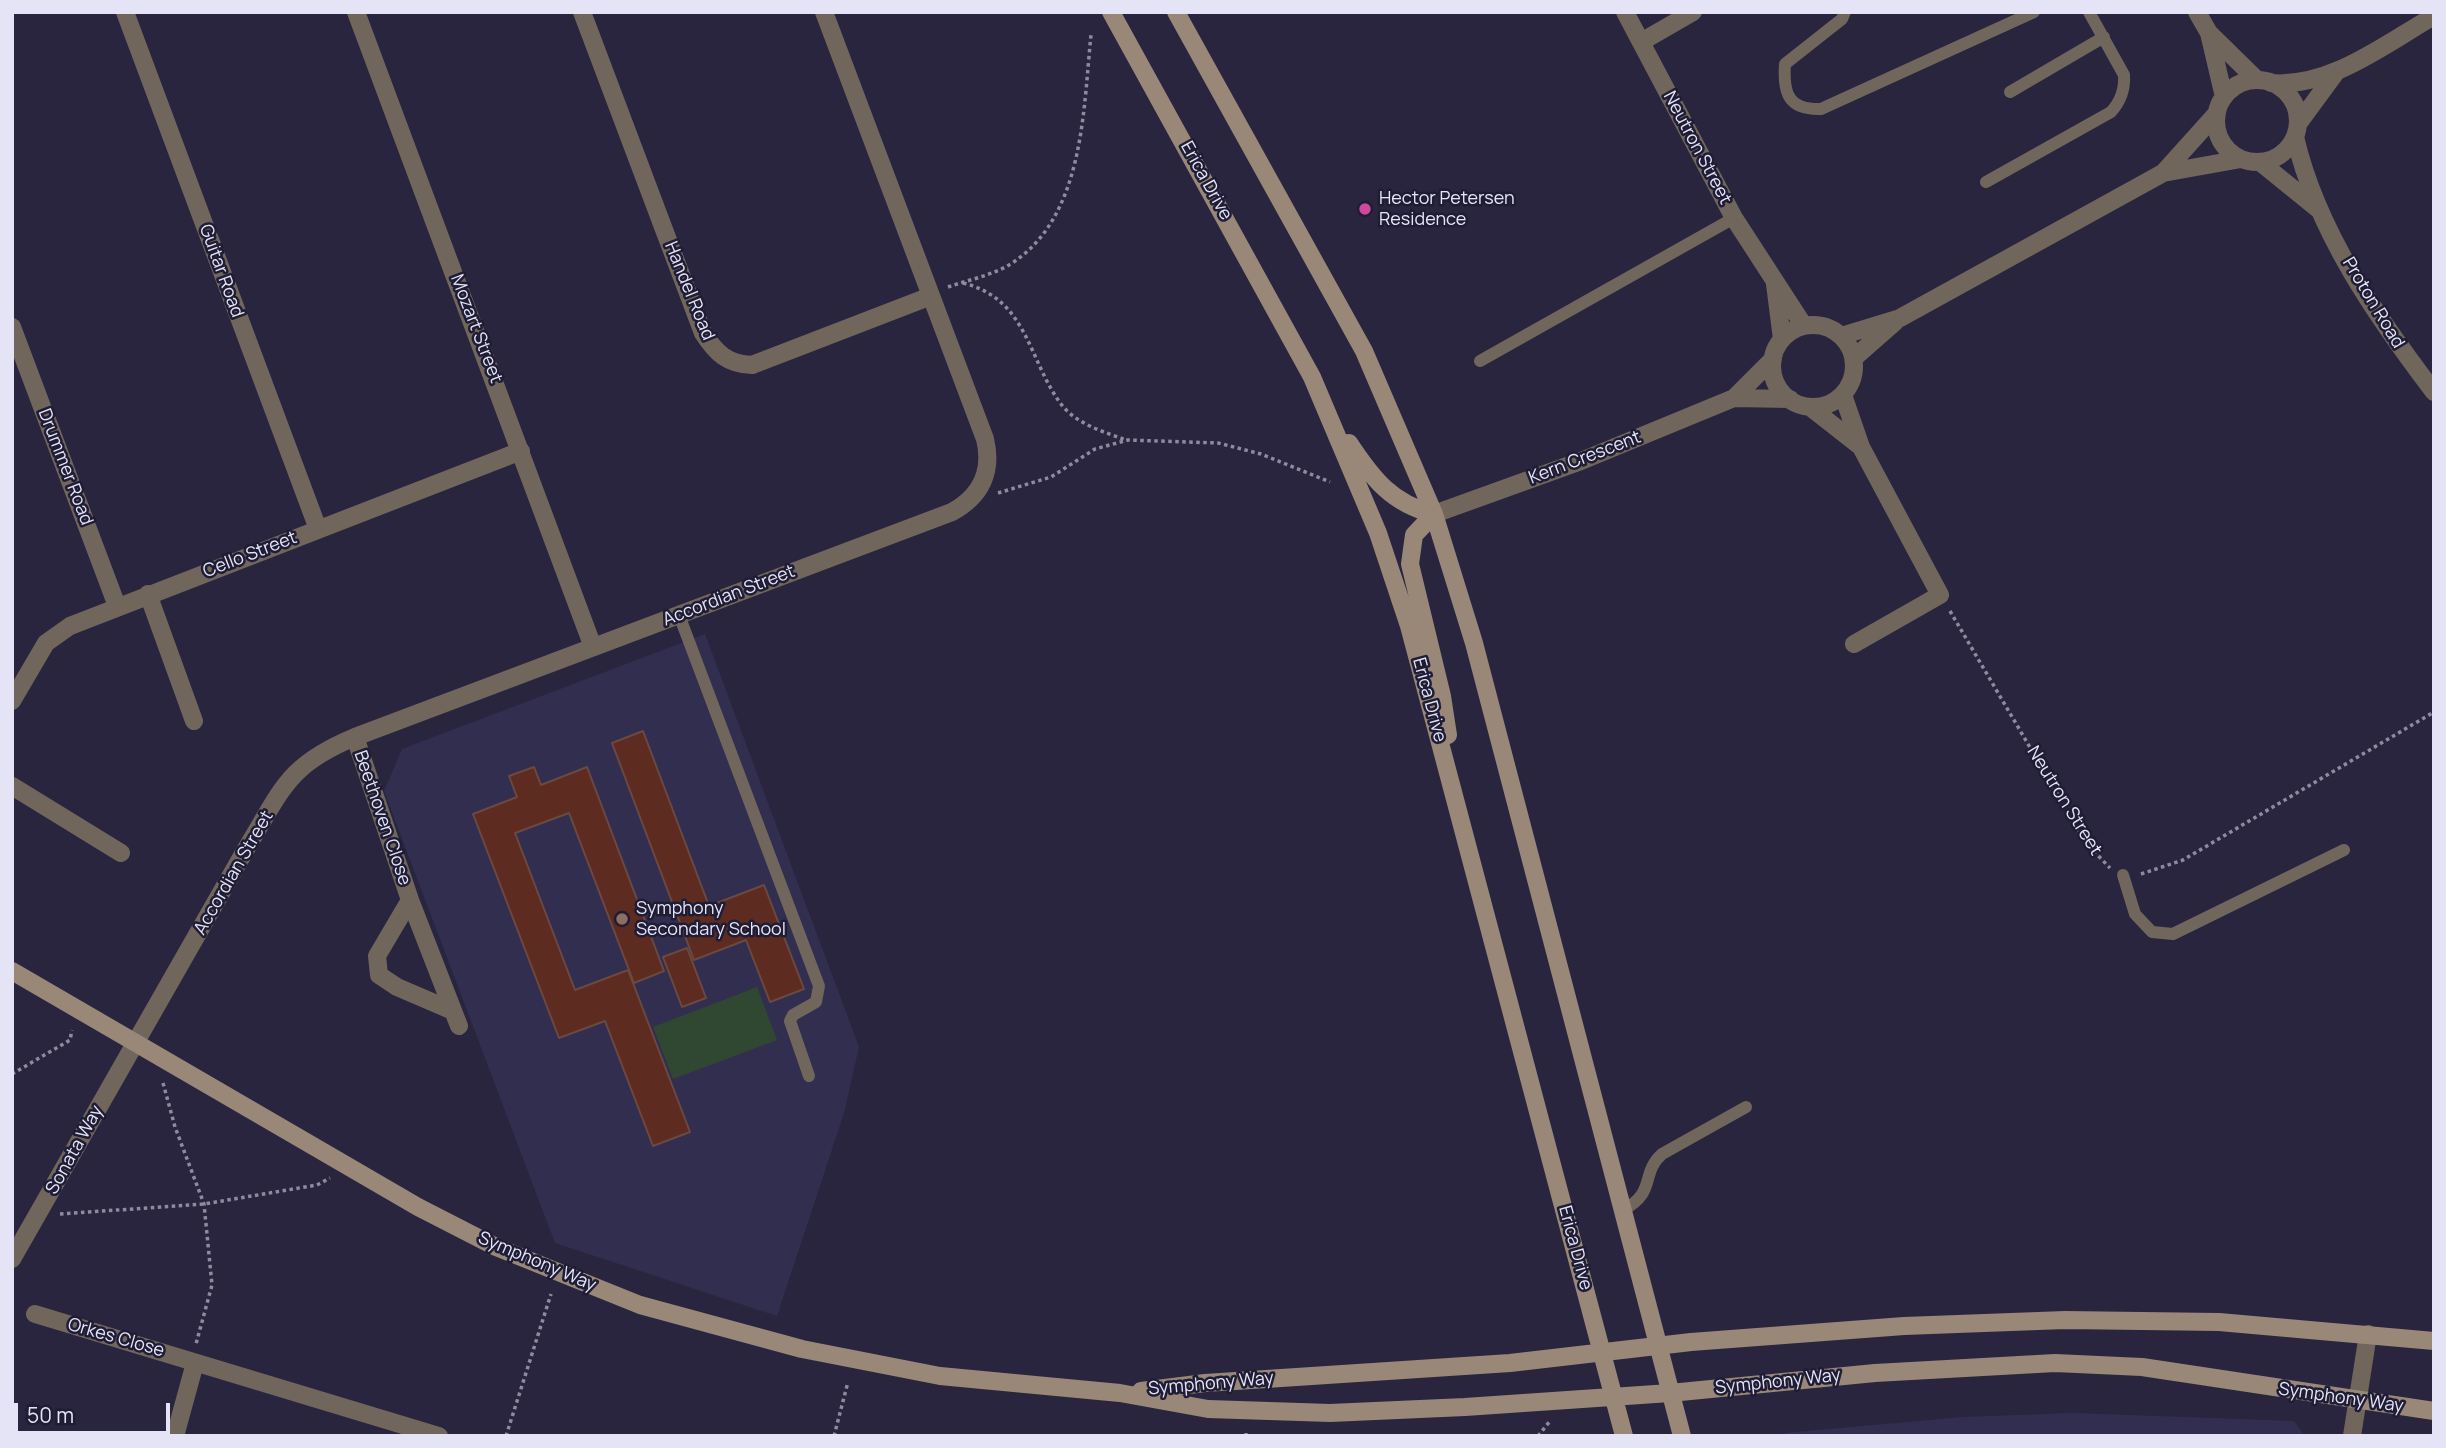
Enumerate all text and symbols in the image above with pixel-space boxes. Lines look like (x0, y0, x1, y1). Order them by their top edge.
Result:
street label: Neutron Street (1658, 88, 1736, 208)
street label: Erica Drive (1176, 138, 1236, 224)
place label: Hector Petersen Residence (1379, 188, 1515, 230)
marker: Hector Petersen Residence (1357, 201, 1373, 217)
street label: Guitar Road (194, 221, 248, 321)
street label: Handel Road (659, 238, 719, 344)
street label: Proton Road (2337, 254, 2409, 352)
street label: Mozart Street (445, 272, 507, 386)
street label: Drummer Road (33, 406, 97, 528)
street label: Kern Crescent (1526, 427, 1644, 489)
street label: Cello Street (200, 527, 300, 583)
street label: Accordian Street (660, 561, 798, 631)
street label: Erica Drive (1407, 655, 1451, 745)
street label: Neutron Street (2022, 742, 2106, 860)
street label: Beethoven Close (349, 748, 415, 888)
street label: Accordian Street (190, 807, 278, 939)
place label: Symphony Secondary School (636, 898, 786, 940)
marker: Symphony Secondary School (614, 911, 630, 927)
street label: Sonata Way (42, 1102, 108, 1198)
street label: Erica Drive (1553, 1203, 1597, 1293)
street label: Symphony Way (475, 1227, 599, 1297)
street label: Orkes Close (65, 1314, 167, 1362)
street label: Symphony Way (1714, 1365, 1842, 1399)
street label: Symphony Way (1147, 1368, 1275, 1400)
street label: Symphony Way (2277, 1379, 2405, 1417)
scale bar (18, 1388, 173, 1432)
text: 50 m (27, 1401, 74, 1429)

